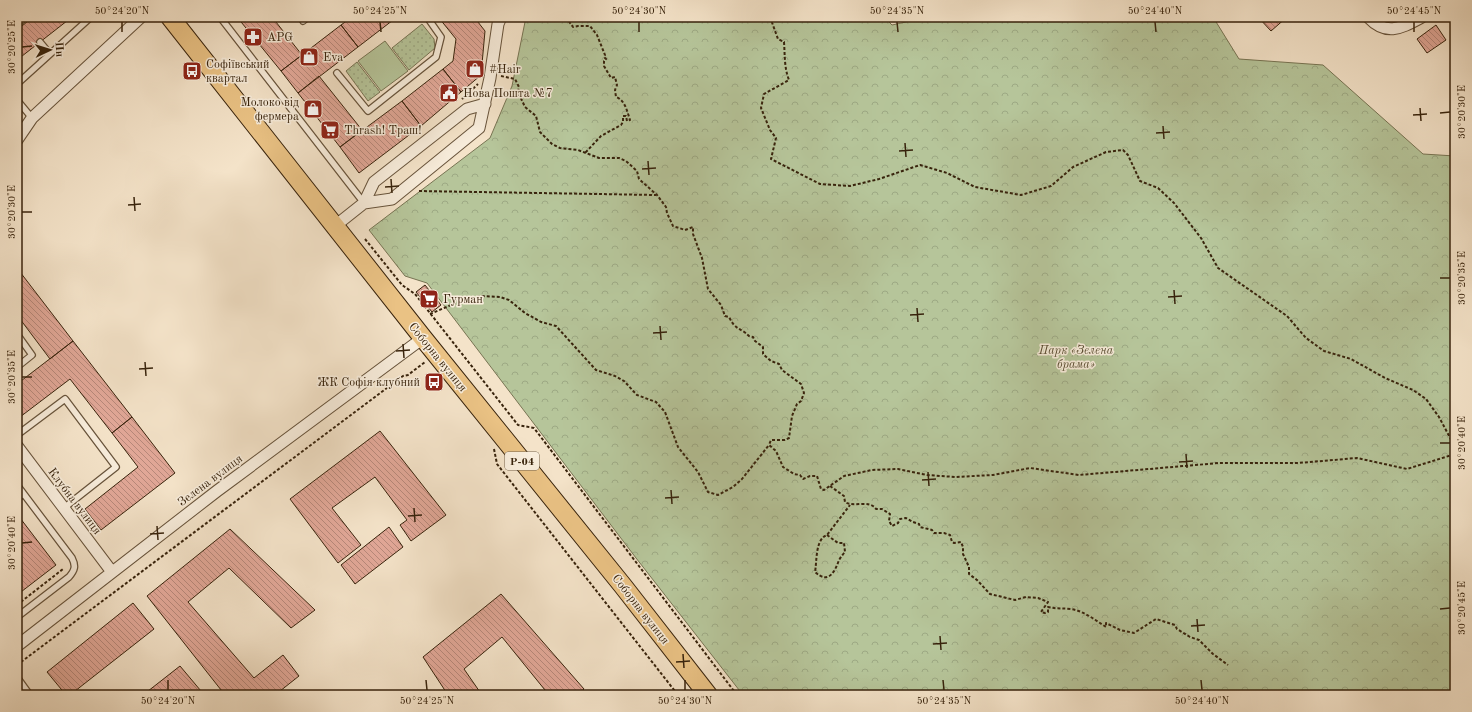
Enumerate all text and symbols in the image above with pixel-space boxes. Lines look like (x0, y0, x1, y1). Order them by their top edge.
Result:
text: 50°24'20"N (95, 6, 150, 16)
text: 50°24'25"N (353, 6, 408, 16)
text: 50°24'30"N (612, 6, 667, 16)
text: 50°24'35"N (870, 6, 925, 16)
text: 50°24'40"N (1128, 6, 1183, 16)
text: 50°24'45"N (1387, 6, 1442, 16)
text: 30°20'25"E (7, 20, 17, 74)
pharmacy icon: APG (242, 26, 264, 48)
north arrow (30, 30, 70, 70)
place label: APG (267, 32, 293, 44)
text: Пн (52, 41, 64, 57)
shop icon: Eva (298, 46, 320, 68)
place label: Eva (323, 52, 343, 64)
place label: Софіївський квартал (206, 58, 269, 85)
shop icon: #Hair (464, 58, 486, 80)
bus stop icon: Софіївський квартал (181, 60, 203, 82)
place label: #Hair (489, 64, 521, 76)
public building icon: Нова Пошта №7 (438, 82, 460, 104)
text: 30°20'30"E (1457, 85, 1467, 139)
place label: Нова Пошта №7 (463, 88, 553, 100)
place label: Молоко від фермера (241, 96, 299, 123)
shop icon: Молоко від фермера (302, 98, 324, 120)
supermarket icon: Thrash! Траш! (319, 119, 341, 141)
place label: Thrash! Траш! (344, 125, 422, 137)
text: 30°20'30"E (7, 185, 17, 239)
text: 30°20'35"E (1457, 251, 1467, 305)
supermarket icon: Гурман (418, 288, 440, 310)
place label: Гурман (443, 294, 483, 306)
street label: Соборна вулиця (406, 321, 469, 394)
park label: Парк «Зелена брама» (1038, 344, 1114, 371)
text: 30°20'35"E (7, 350, 17, 404)
bus stop icon: ЖК Софія клубний (423, 371, 445, 393)
place label: ЖК Софія клубний (317, 376, 420, 389)
text: 30°20'40"E (1457, 416, 1467, 470)
road number: Р-04 (505, 452, 539, 470)
street label: Зелена вулиця (176, 453, 245, 509)
street label: Клубна вулиця (45, 466, 103, 537)
text: 30°20'40"E (7, 516, 17, 570)
street label: Соборна вулиця (609, 573, 671, 647)
text: 30°20'45"E (1457, 581, 1467, 635)
text: 50°24'20"N (141, 696, 196, 706)
text: 50°24'25"N (400, 696, 455, 706)
text: 50°24'30"N (658, 696, 713, 706)
text: 50°24'35"N (917, 696, 972, 706)
text: 50°24'40"N (1175, 696, 1230, 706)

